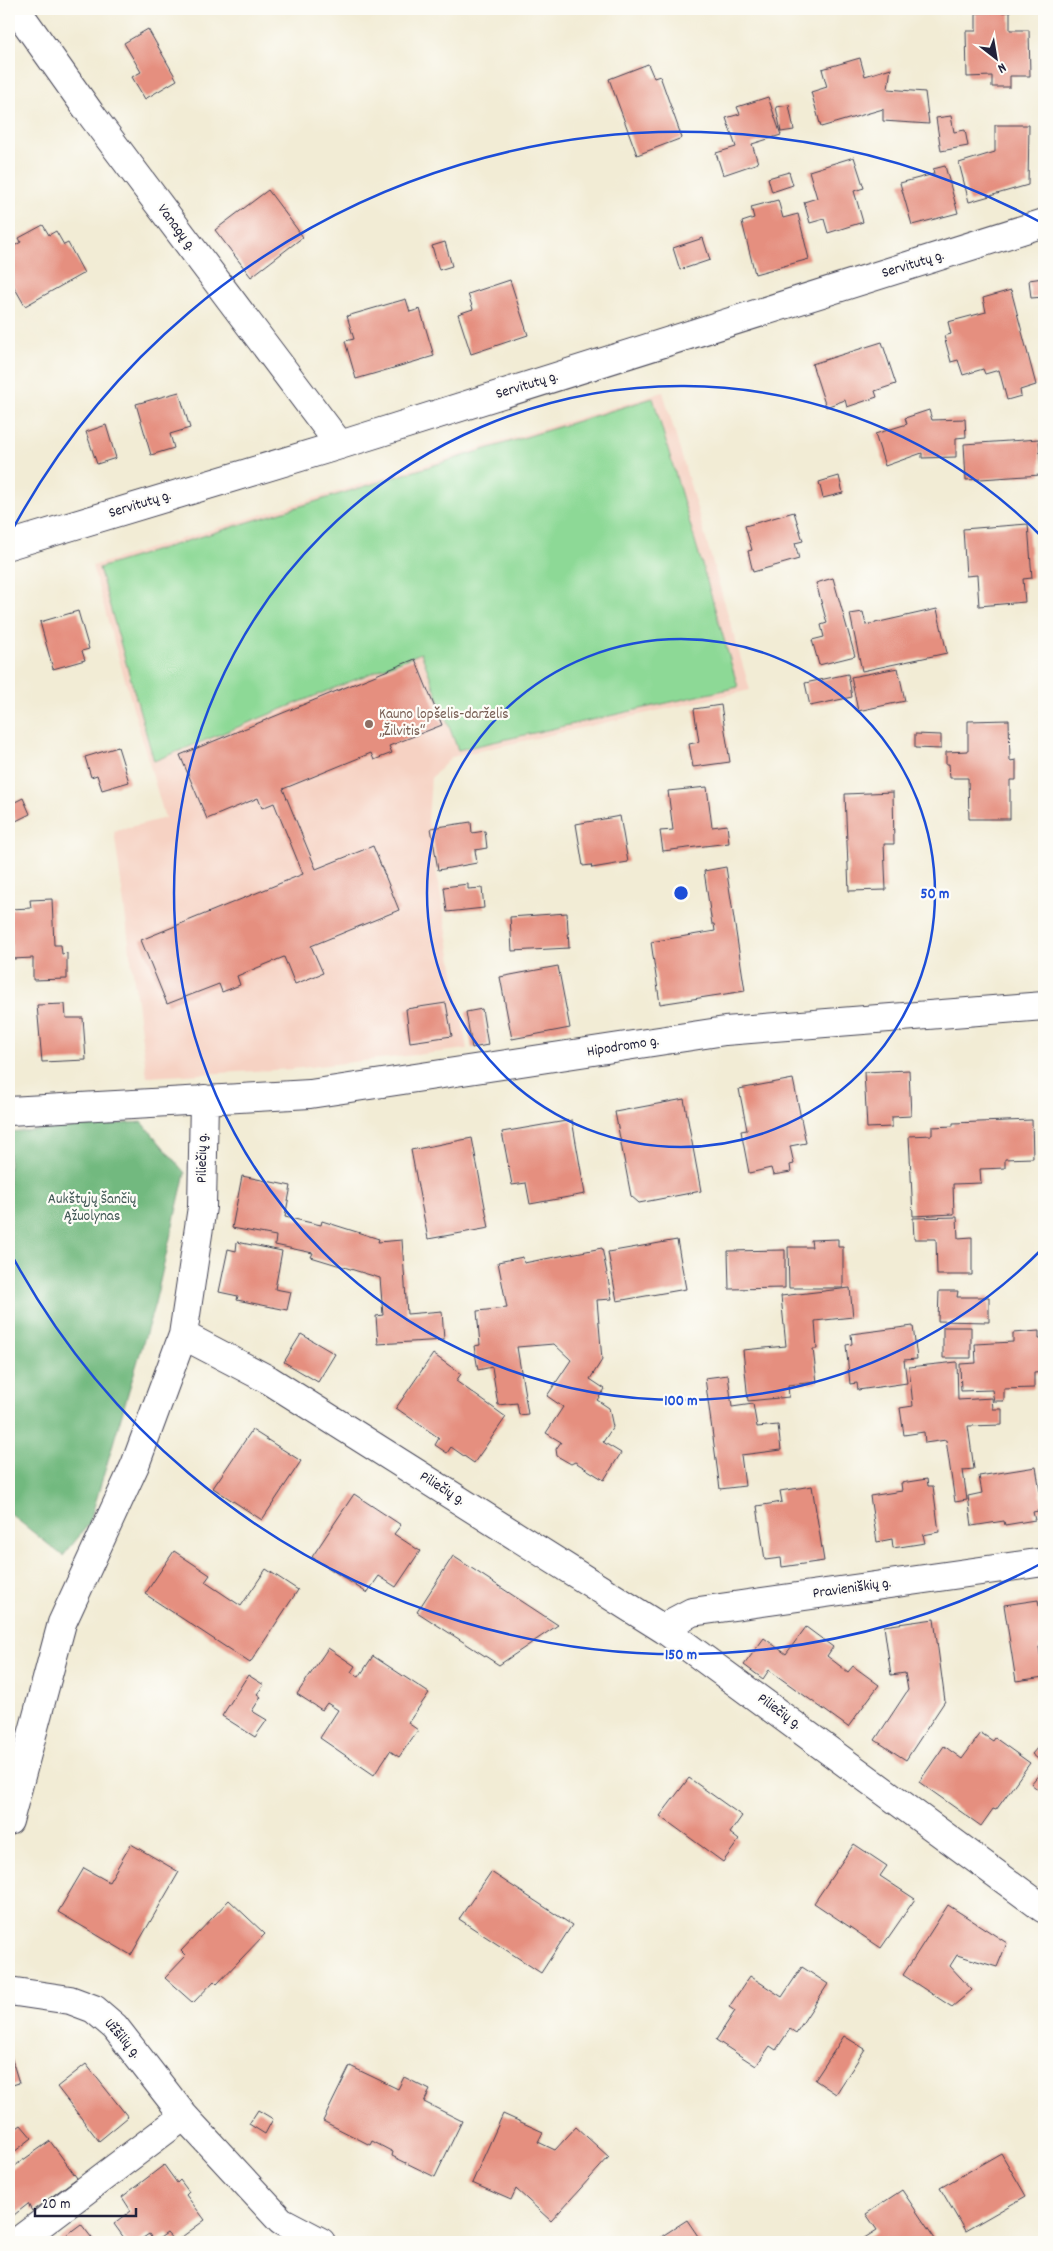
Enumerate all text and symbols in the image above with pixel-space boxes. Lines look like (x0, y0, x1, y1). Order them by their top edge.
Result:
north arrow (970, 32, 1020, 82)
text: N (993, 57, 1010, 78)
street label: Vanagų g. (151, 200, 201, 256)
street label: Servitutų g. (879, 245, 947, 285)
street label: Servitutų g. (493, 366, 561, 406)
street label: Servitutų g. (106, 485, 174, 525)
place label: Kauno lopšelis-darželis „Žilvitis“ (379, 704, 509, 743)
marker: Kauno lopšelis-darželis „Žilvitis“ (363, 718, 375, 730)
centre of rings (672, 884, 690, 902)
text: 50 m (921, 884, 949, 906)
street label: Hipodromo g. (585, 1030, 661, 1064)
street label: Piliečių g. (192, 1133, 214, 1183)
park label: Aukštųjų Šančių Ąžuolynas (48, 1189, 137, 1228)
text: 100 m (664, 1391, 698, 1413)
street label: Piliečių g. (415, 1466, 469, 1512)
street label: Pravieniškių g. (811, 1573, 893, 1605)
text: 150 m (665, 1645, 697, 1667)
street label: Piliečių g. (752, 1688, 806, 1736)
street label: Užšilių g. (98, 2014, 146, 2064)
scale bar (35, 2186, 136, 2218)
text: 20 m (42, 2194, 70, 2216)

